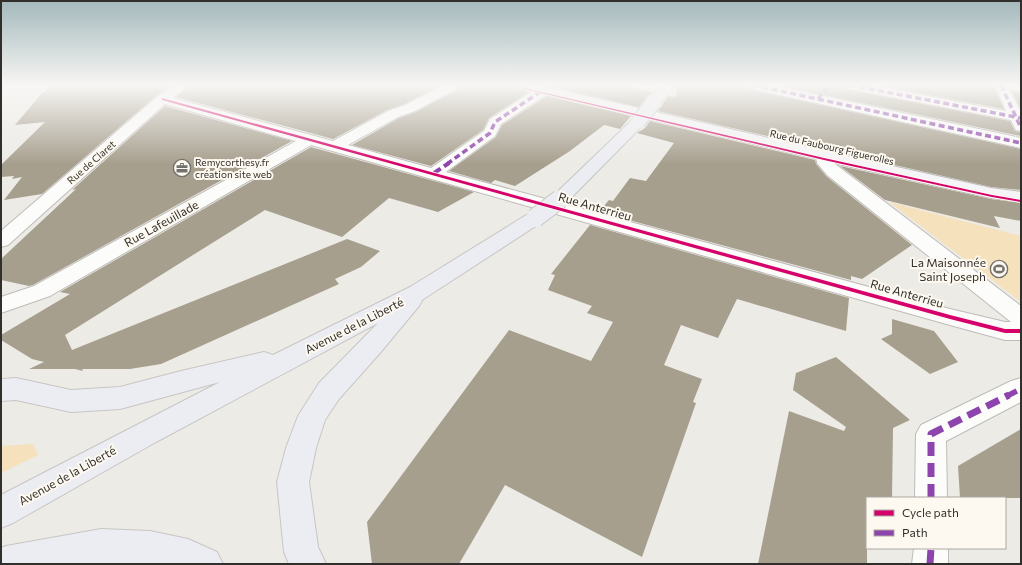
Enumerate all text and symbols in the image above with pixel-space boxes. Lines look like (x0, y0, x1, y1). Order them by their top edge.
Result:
street label: Rue du Faubourg Figuerolles (769, 127, 896, 167)
street label: Rue de Claret (64, 138, 118, 186)
place label: Remycorthesy.fr création site web (195, 156, 272, 180)
office icon: Remycorthesy.fr création site web (172, 158, 192, 178)
street label: Rue Anterrieu (557, 189, 633, 223)
street label: Rue Lafeuillade (121, 197, 201, 249)
place label: La Maisonnée Saint Joseph (911, 255, 986, 284)
sports icon: La Maisonnée Saint Joseph (989, 259, 1009, 279)
street label: Rue Anterrieu (869, 276, 945, 310)
street label: Avenue de la Liberté (302, 294, 406, 356)
street label: Avenue de la Liberté (16, 442, 118, 508)
legend (866, 497, 1006, 549)
text: Cycle path (902, 505, 959, 519)
text: Path (902, 525, 928, 539)

